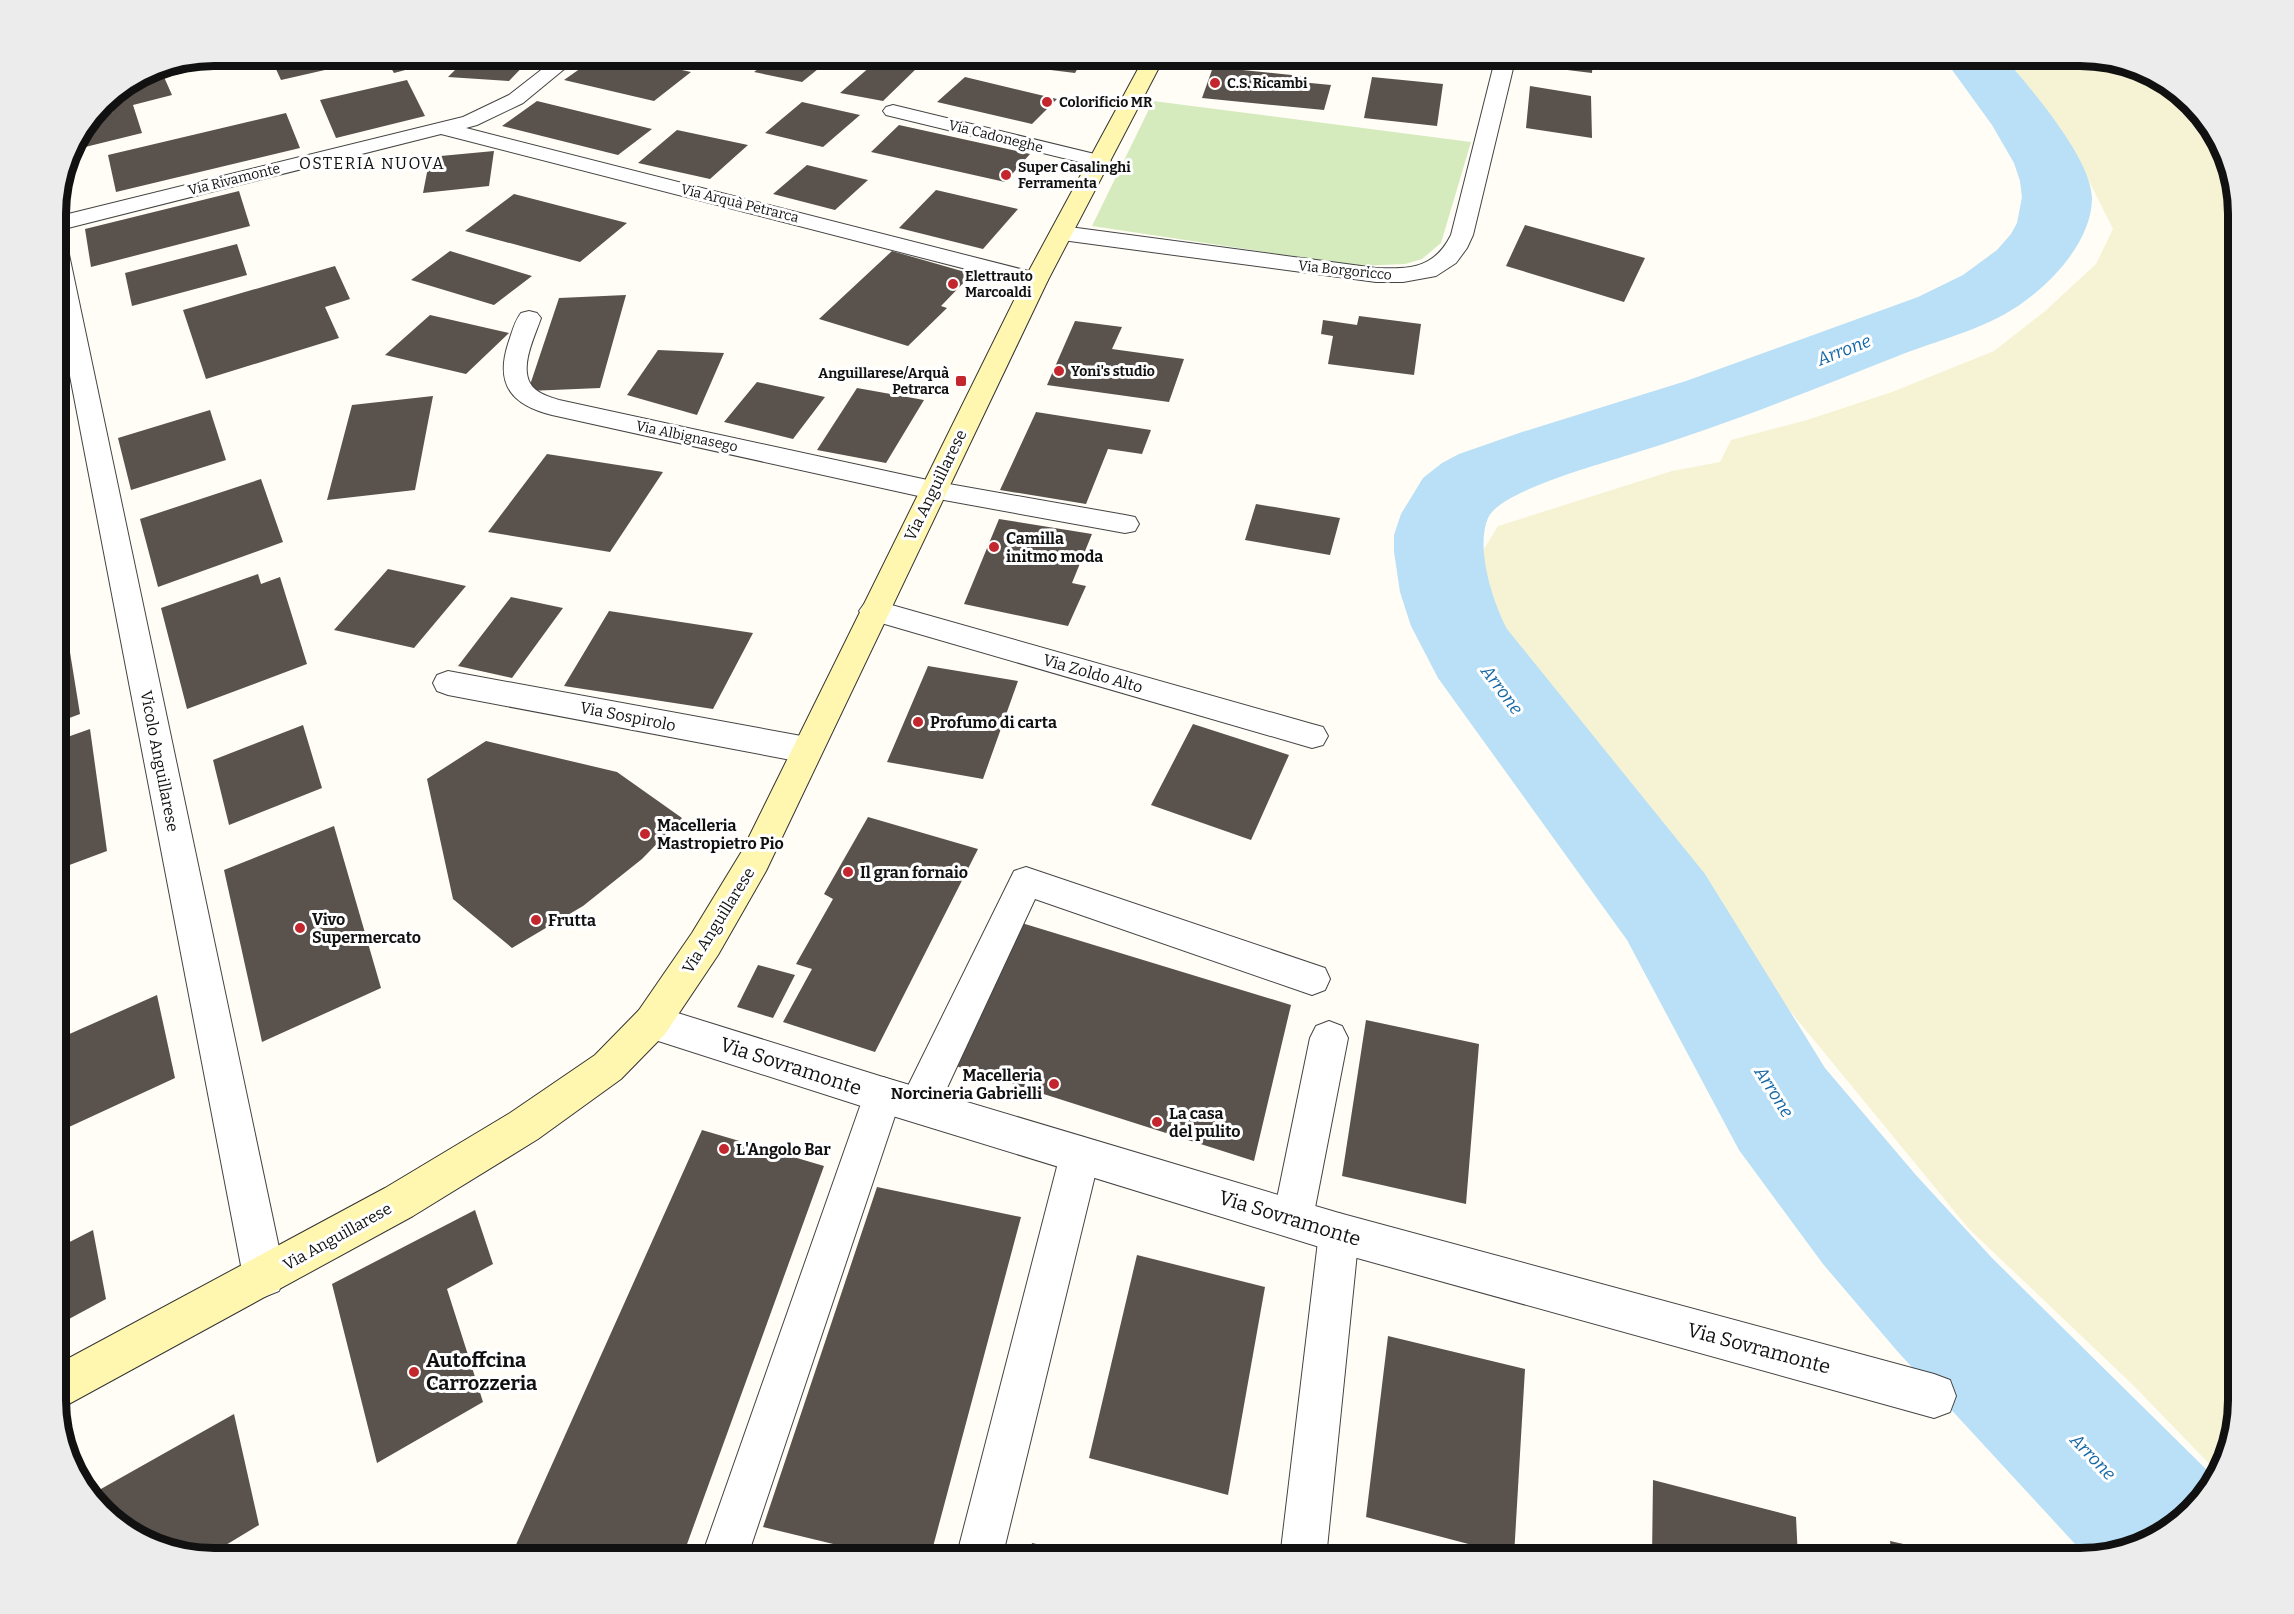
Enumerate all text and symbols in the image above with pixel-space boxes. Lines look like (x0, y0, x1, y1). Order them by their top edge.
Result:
place label: C.S. Ricambi (1227, 75, 1308, 92)
marker: C.S. Ricambi (1208, 76, 1222, 90)
place label: Colorificio MR (1059, 94, 1153, 111)
marker: Colorificio MR (1040, 95, 1054, 109)
street label: Via Cadoneghe (947, 117, 1045, 156)
district label: OSTERIA NUOVA (299, 154, 445, 173)
place label: Super Casalinghi Ferramenta (1018, 159, 1131, 192)
street label: Via Rivamonte (186, 160, 282, 199)
marker: Super Casalinghi Ferramenta (999, 168, 1013, 182)
street label: Via Arquà Petrarca (679, 181, 801, 226)
street label: Via Borgoricco (1297, 257, 1393, 284)
place label: Elettrauto Marcoaldi (965, 268, 1033, 301)
marker: Elettrauto Marcoaldi (946, 277, 960, 291)
water label: Arrone (1813, 330, 1874, 371)
place label: Yoni's studio (1071, 363, 1155, 380)
marker: Yoni's studio (1052, 364, 1066, 378)
place label: Anguillarese/Arquà Petrarca (818, 365, 949, 398)
marker: Anguillarese/Arquà Petrarca (954, 374, 968, 388)
street label: Via Albignasego (634, 417, 739, 456)
street label: Via Anguillarese (900, 427, 971, 544)
place label: Camilla initmo moda (1006, 529, 1103, 566)
marker: Camilla initmo moda (987, 540, 1001, 554)
street label: Via Zoldo Alto (1041, 650, 1145, 697)
water label: Arrone (1476, 660, 1528, 719)
street label: Vicolo Anguillarese (136, 689, 183, 833)
street label: Via Sospirolo (578, 698, 677, 735)
place label: Profumo di carta (930, 713, 1057, 732)
marker: Profumo di carta (911, 715, 925, 729)
place label: Macelleria Mastropietro Pio (657, 816, 784, 853)
marker: Macelleria Mastropietro Pio (638, 827, 652, 841)
place label: Il gran fornaio (860, 863, 968, 882)
street label: Via Anguillarese (678, 864, 759, 977)
marker: Il gran fornaio (841, 865, 855, 879)
place label: Vivo Supermercato (312, 910, 421, 947)
place label: Frutta (548, 911, 596, 930)
marker: Frutta (529, 913, 543, 927)
marker: Vivo Supermercato (293, 921, 307, 935)
street label: Via Sovramonte (717, 1032, 865, 1100)
water label: Arrone (1749, 1062, 1798, 1122)
place label: Macelleria Norcineria Gabrielli (891, 1066, 1042, 1103)
marker: Macelleria Norcineria Gabrielli (1047, 1077, 1061, 1091)
place label: La casa del pulito (1169, 1104, 1240, 1141)
marker: La casa del pulito (1150, 1115, 1164, 1129)
place label: L'Angolo Bar (736, 1140, 831, 1159)
marker: L'Angolo Bar (717, 1142, 731, 1156)
street label: Via Sovramonte (1216, 1185, 1364, 1251)
street label: Via Anguillarese (280, 1199, 395, 1274)
street label: Via Sovramonte (1685, 1317, 1833, 1379)
place label: Autoffcina Carrozzeria (426, 1348, 537, 1395)
marker: Autoffcina Carrozzeria (407, 1365, 421, 1379)
water label: Arrone (2065, 1429, 2120, 1485)

